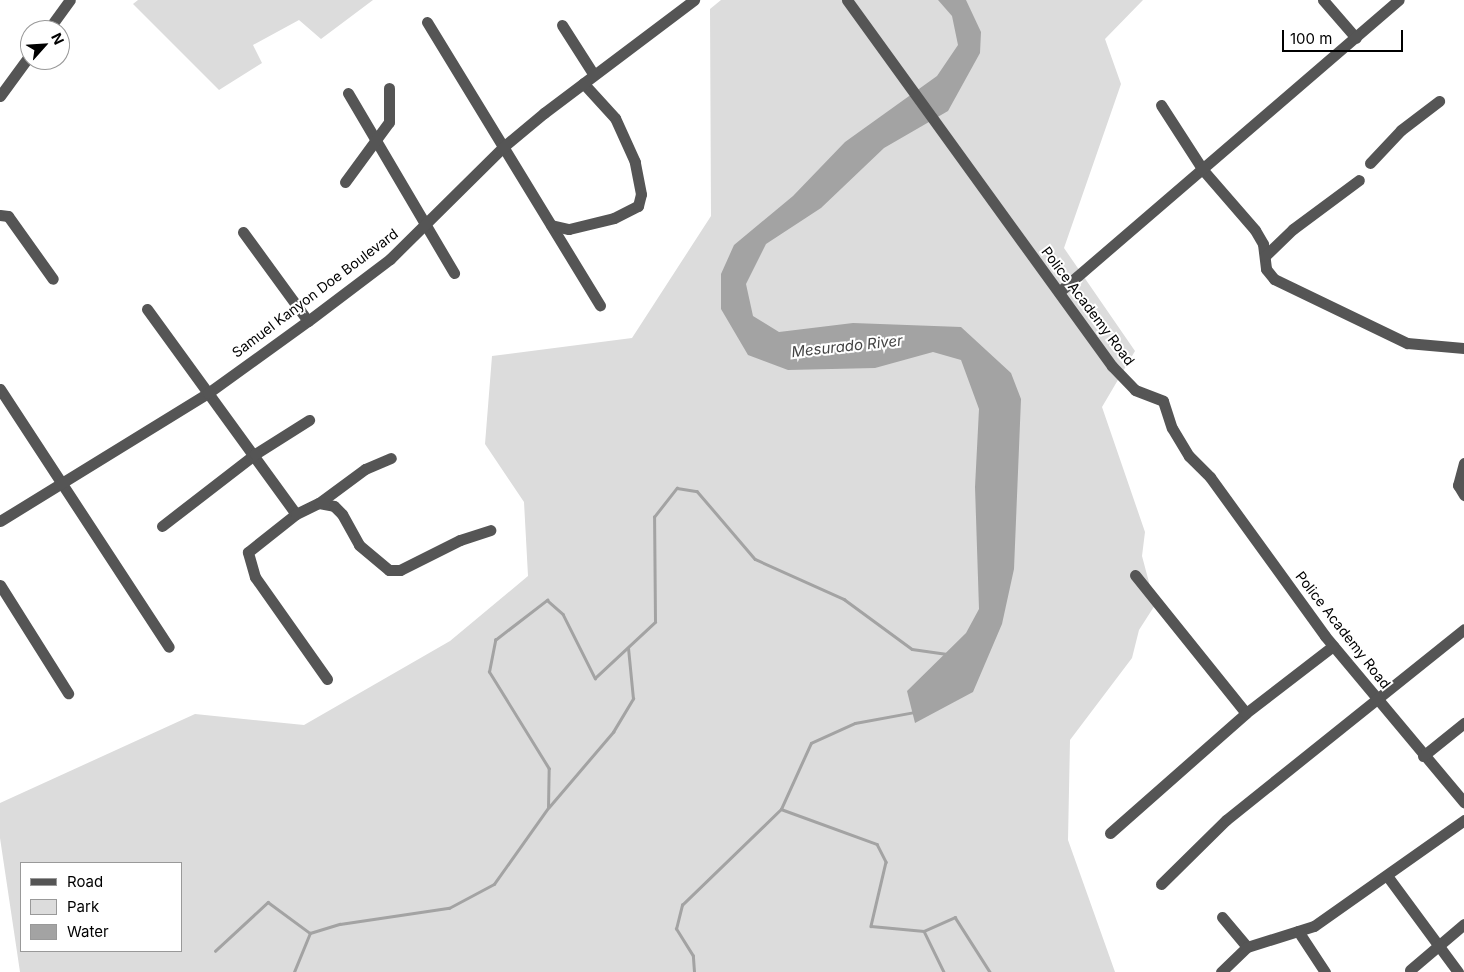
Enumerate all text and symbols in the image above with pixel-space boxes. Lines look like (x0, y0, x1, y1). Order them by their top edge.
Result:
north arrow (20, 20, 70, 70)
scale bar (1284, 20, 1405, 52)
text: 100 m (1290, 29, 1332, 48)
text: N (48, 30, 68, 47)
street label: Samuel Kanyon Doe Boulevard (229, 225, 401, 361)
street label: Police Academy Road (1038, 243, 1138, 369)
water label: Mesurado River (791, 331, 903, 361)
street label: Police Academy Road (1292, 568, 1394, 692)
legend (20, 862, 182, 952)
text: Road (67, 872, 103, 891)
text: Park (67, 897, 99, 916)
text: Water (67, 922, 109, 941)

